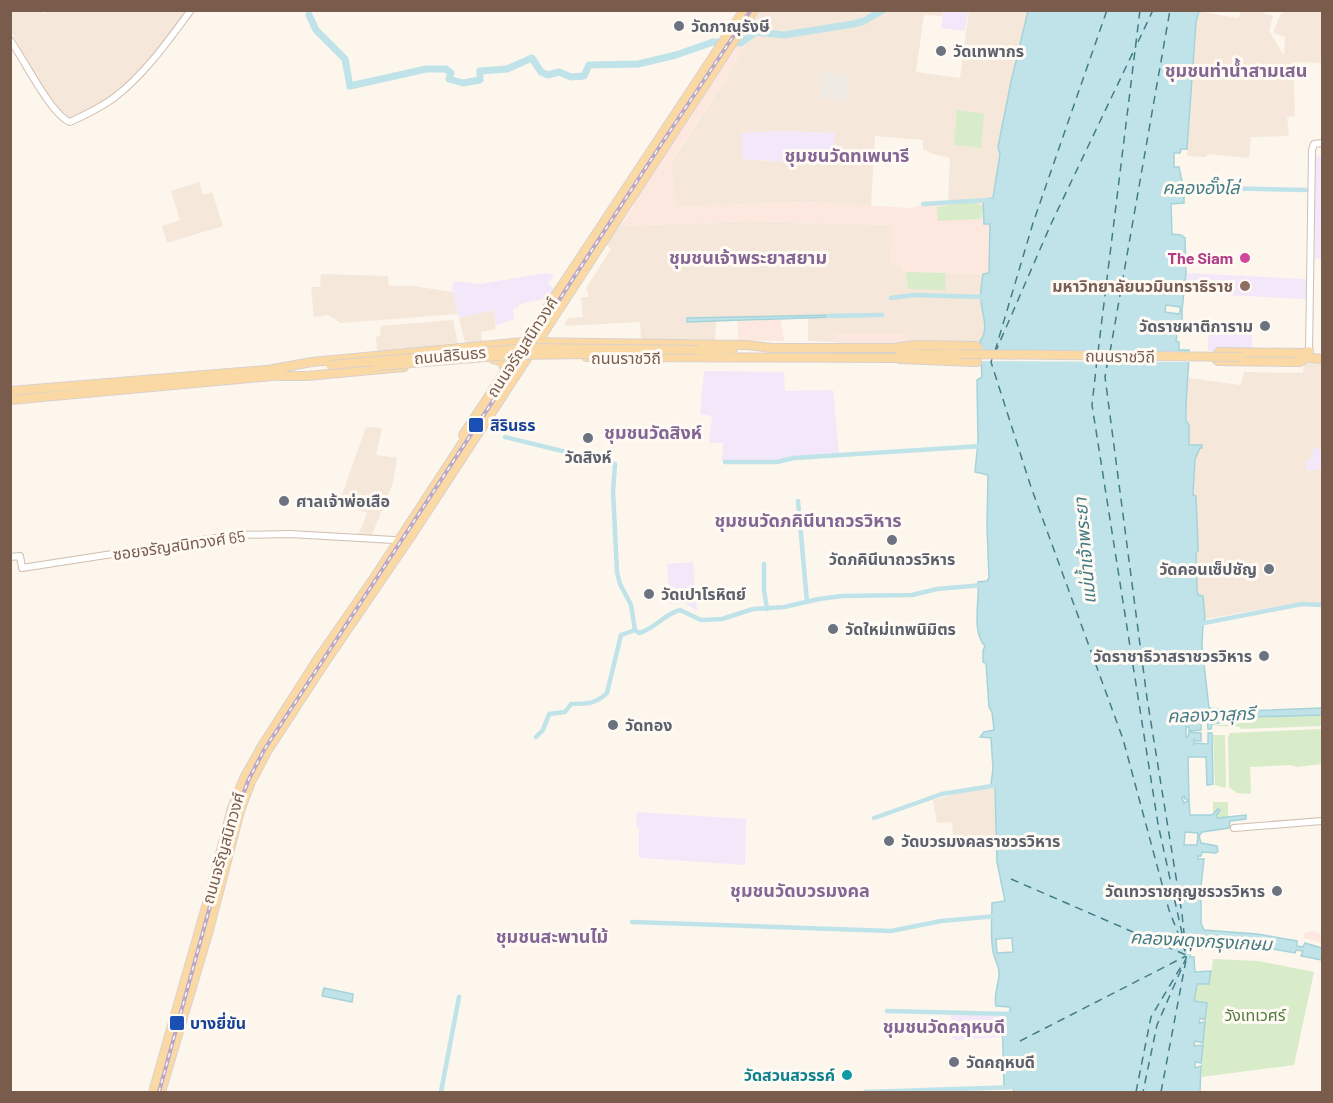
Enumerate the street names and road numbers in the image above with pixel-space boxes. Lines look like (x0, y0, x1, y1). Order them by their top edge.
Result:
street label: ถนนจรัญสนิทวงศ์ (482, 293, 561, 400)
street label: ถนนสิรินธร (413, 342, 487, 367)
street label: ถนนราชวิถี (1085, 345, 1155, 366)
street label: ถนนราชวิถี (591, 348, 661, 367)
street label: ซอยจรัญสนิทวงศ์ 65 (112, 526, 246, 563)
street label: ถนนจรัญสนิทวงศ์ (197, 790, 248, 906)

